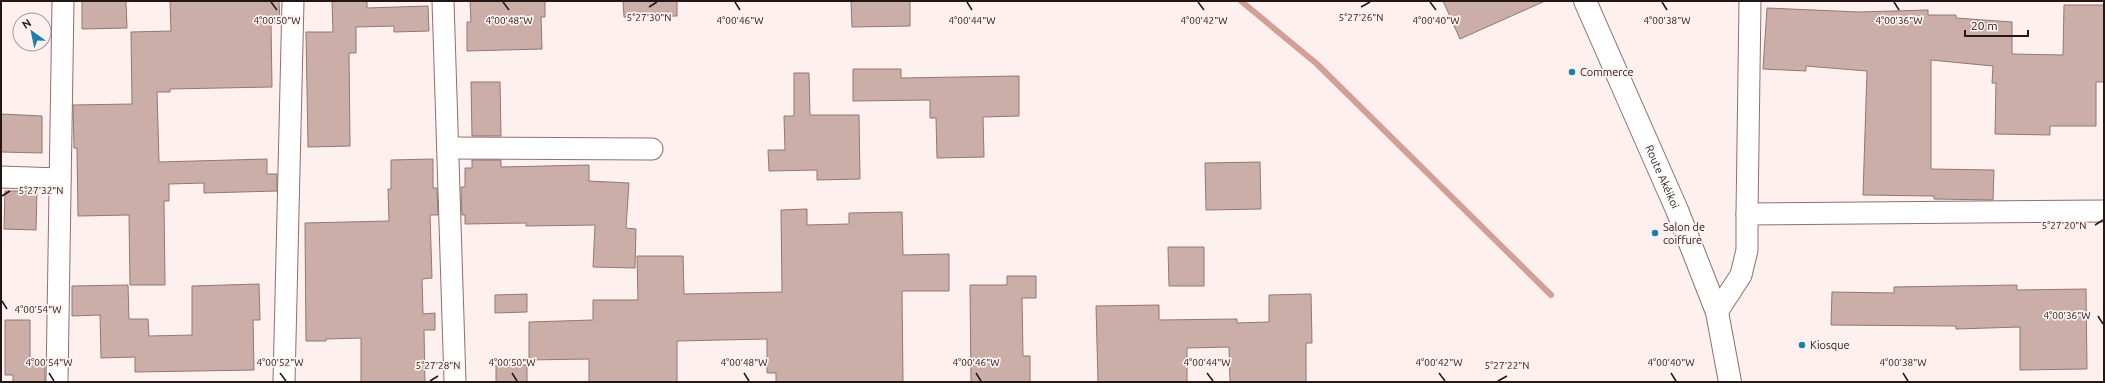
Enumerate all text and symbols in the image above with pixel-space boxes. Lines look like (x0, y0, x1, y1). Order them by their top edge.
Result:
north arrow (12, 12, 52, 52)
text: 5°27'30"N (627, 12, 671, 23)
text: 5°27'26"N (1339, 12, 1383, 23)
scale bar (1965, 12, 2028, 38)
text: 4°00'50"W (253, 15, 301, 26)
text: 4°00'48"W (485, 15, 533, 26)
text: 4°00'46"W (716, 15, 764, 26)
text: 4°00'44"W (948, 15, 996, 26)
text: 4°00'42"W (1180, 15, 1228, 26)
text: 4°00'40"W (1412, 15, 1460, 26)
text: 4°00'38"W (1643, 15, 1691, 26)
text: 4°00'36"W (1875, 15, 1923, 26)
text: N (20, 16, 33, 31)
text: 20 m (1971, 19, 1998, 32)
place label: Commerce (1580, 66, 1634, 78)
marker: Commerce (1567, 67, 1577, 77)
street label: Route Akéikoi (1643, 143, 1682, 210)
text: 5°27'32"N (19, 185, 63, 196)
text: 5°27'20"N (2042, 220, 2086, 231)
place label: Salon de coiffure (1663, 221, 1705, 246)
marker: Salon de coiffure (1650, 228, 1660, 238)
text: 4°00'54"W (14, 304, 62, 315)
text: 4°00'36"W (2043, 310, 2091, 321)
place label: Kiosque (1810, 339, 1850, 351)
marker: Kiosque (1797, 340, 1807, 350)
text: 4°00'54"W (25, 357, 73, 368)
text: 4°00'52"W (256, 357, 304, 368)
text: 4°00'50"W (488, 357, 536, 368)
text: 4°00'48"W (720, 357, 768, 368)
text: 4°00'46"W (952, 357, 1000, 368)
text: 4°00'44"W (1183, 357, 1231, 368)
text: 4°00'42"W (1415, 357, 1463, 368)
text: 4°00'40"W (1647, 357, 1695, 368)
text: 4°00'38"W (1879, 357, 1927, 368)
text: 5°27'28"N (416, 360, 460, 371)
text: 5°27'22"N (1485, 360, 1529, 371)

